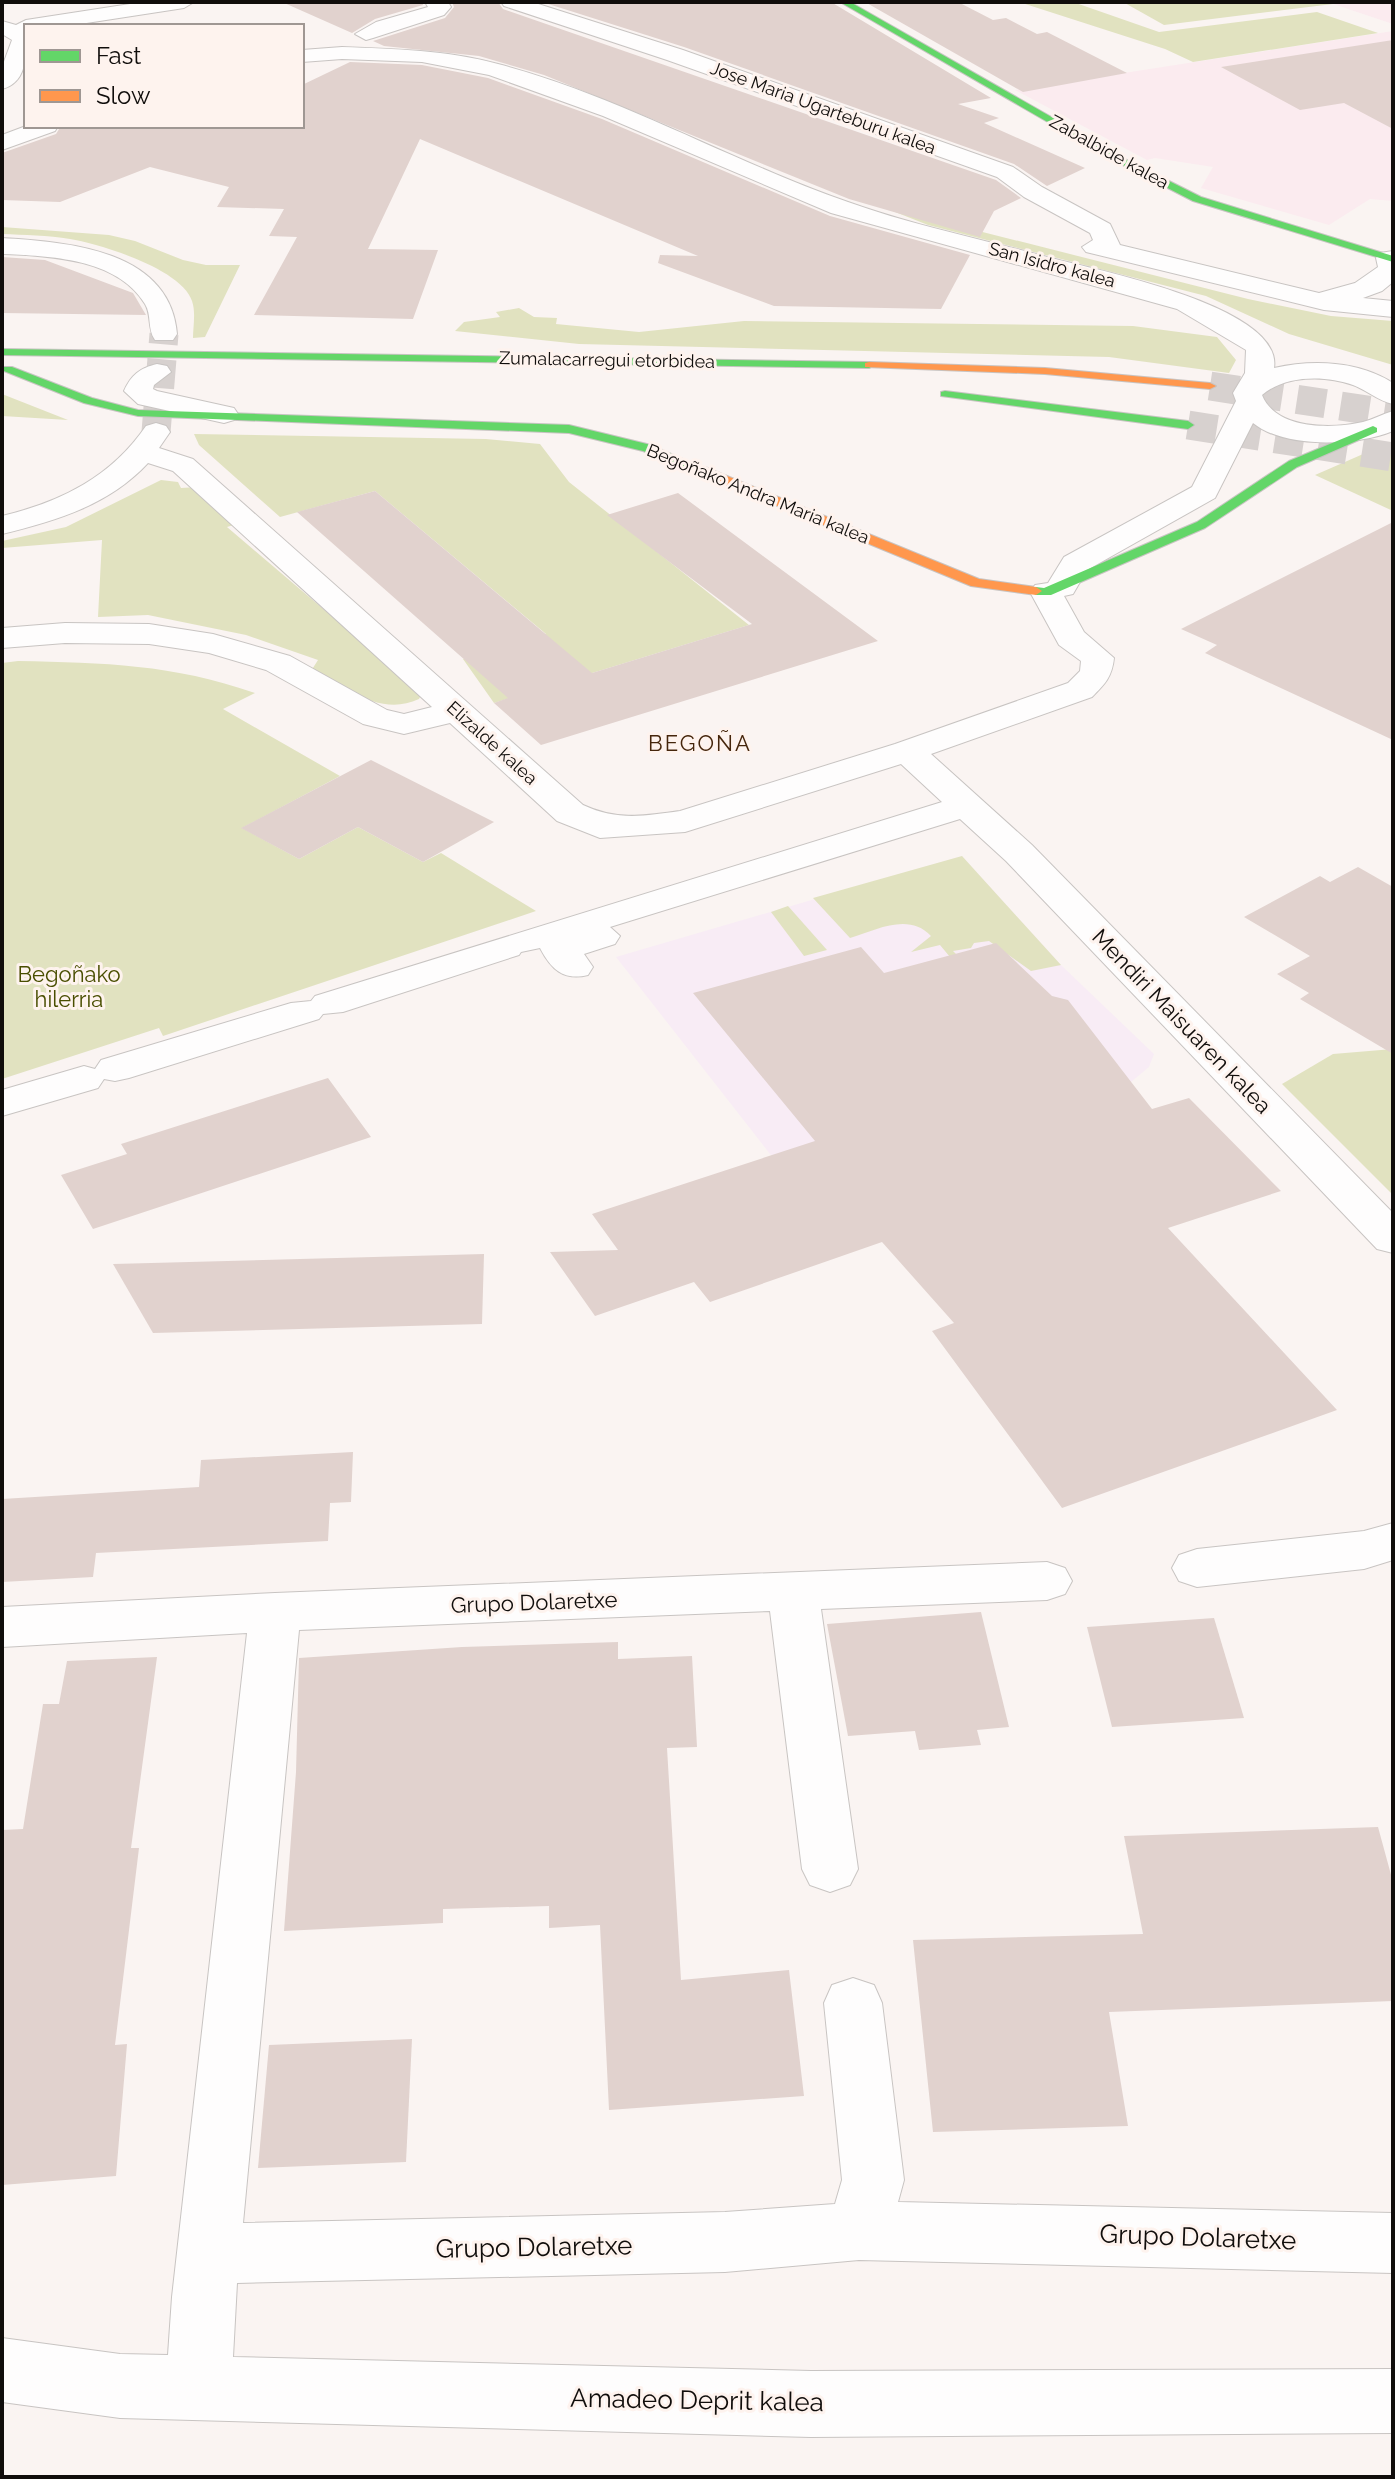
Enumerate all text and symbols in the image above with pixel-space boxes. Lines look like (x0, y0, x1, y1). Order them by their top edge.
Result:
legend (24, 24, 304, 128)
text: Fast (96, 41, 141, 70)
street label: Jose Maria Ugarteburu kalea (708, 57, 939, 158)
text: Slow (96, 81, 151, 110)
street label: Zabalbide kalea (1046, 110, 1172, 193)
street label: San Isidro kalea (987, 238, 1118, 291)
street label: Zumalacarregui etorbidea (499, 347, 715, 372)
street label: Begoñako Andra Maria kalea (644, 439, 872, 548)
street label: Elizalde kalea (443, 697, 542, 789)
district label: BEGOÑA (648, 730, 752, 756)
street label: Mendiri Maisuaren kalea (1087, 923, 1277, 1119)
park label: Begoñako hilerria (17, 961, 121, 1012)
street label: Grupo Dolaretxe (450, 1586, 618, 1618)
street label: Grupo Dolaretxe (1099, 2219, 1297, 2255)
street label: Grupo Dolaretxe (435, 2230, 633, 2264)
street label: Amadeo Deprit kalea (570, 2383, 824, 2417)

